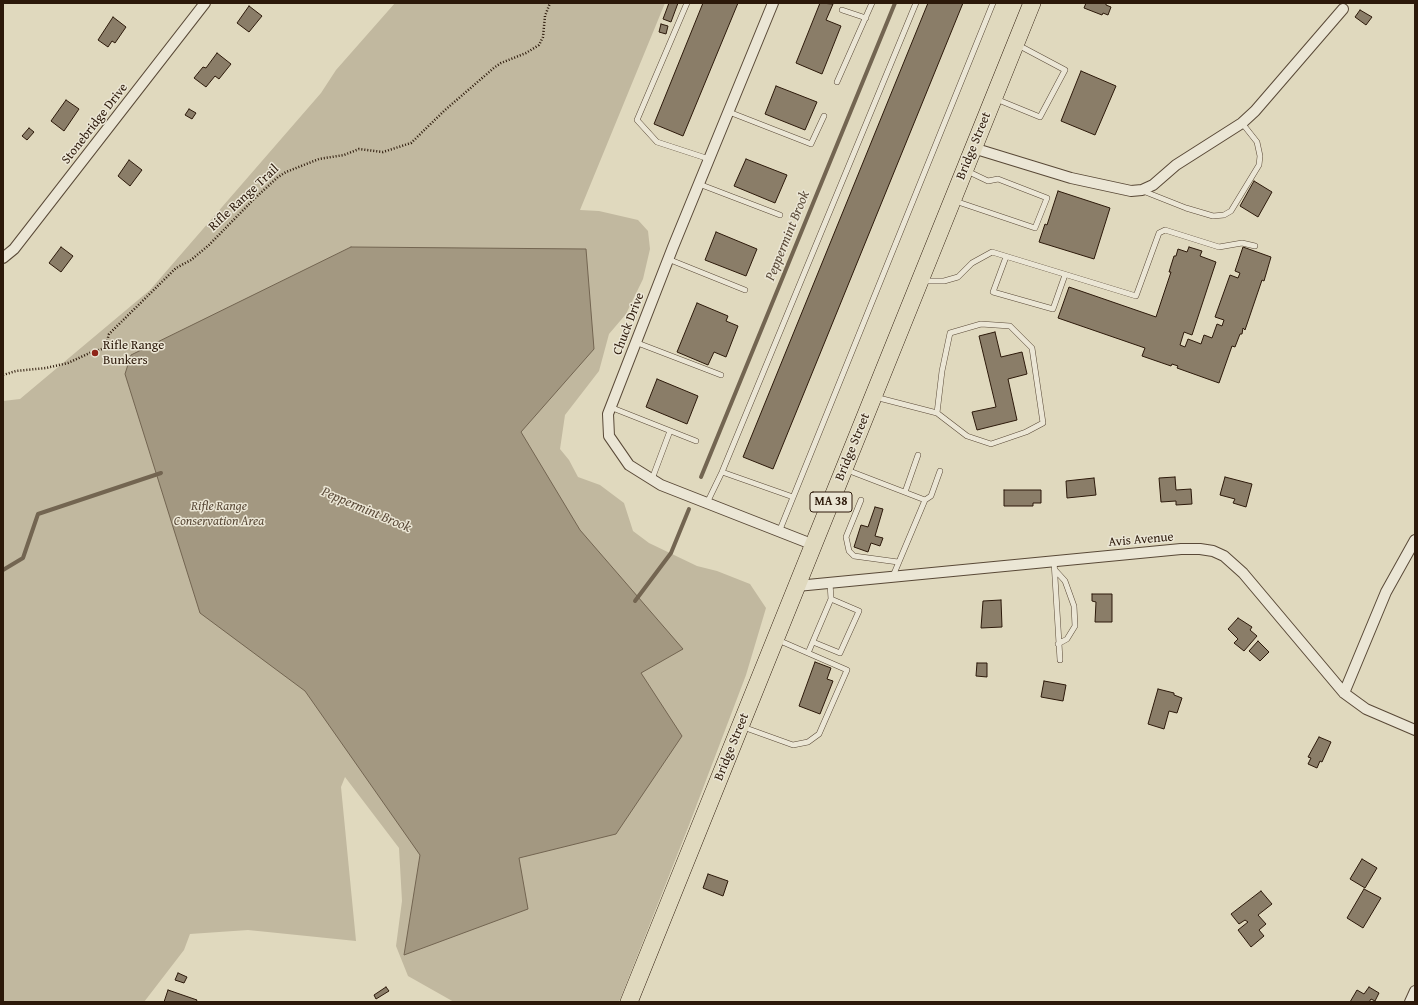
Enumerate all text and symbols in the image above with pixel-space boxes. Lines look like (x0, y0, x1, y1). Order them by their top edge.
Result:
street label: Stonebridge Drive (59, 80, 131, 168)
street label: Bridge Street (953, 110, 995, 182)
street label: Rifle Range Trail (206, 162, 282, 234)
water label: Peppermint Brook (762, 189, 814, 283)
street label: Chuck Drive (610, 291, 648, 357)
place label: Rifle Range Bunkers (103, 338, 164, 369)
marker: Rifle Range Bunkers (90, 348, 100, 358)
street label: Bridge Street (832, 411, 874, 483)
water label: Peppermint Brook (319, 484, 413, 536)
road number: MA 38 (810, 492, 852, 512)
park label: Rifle Range Conservation Area (174, 499, 264, 530)
street label: Avis Avenue (1108, 529, 1174, 551)
street label: Bridge Street (711, 711, 753, 783)

